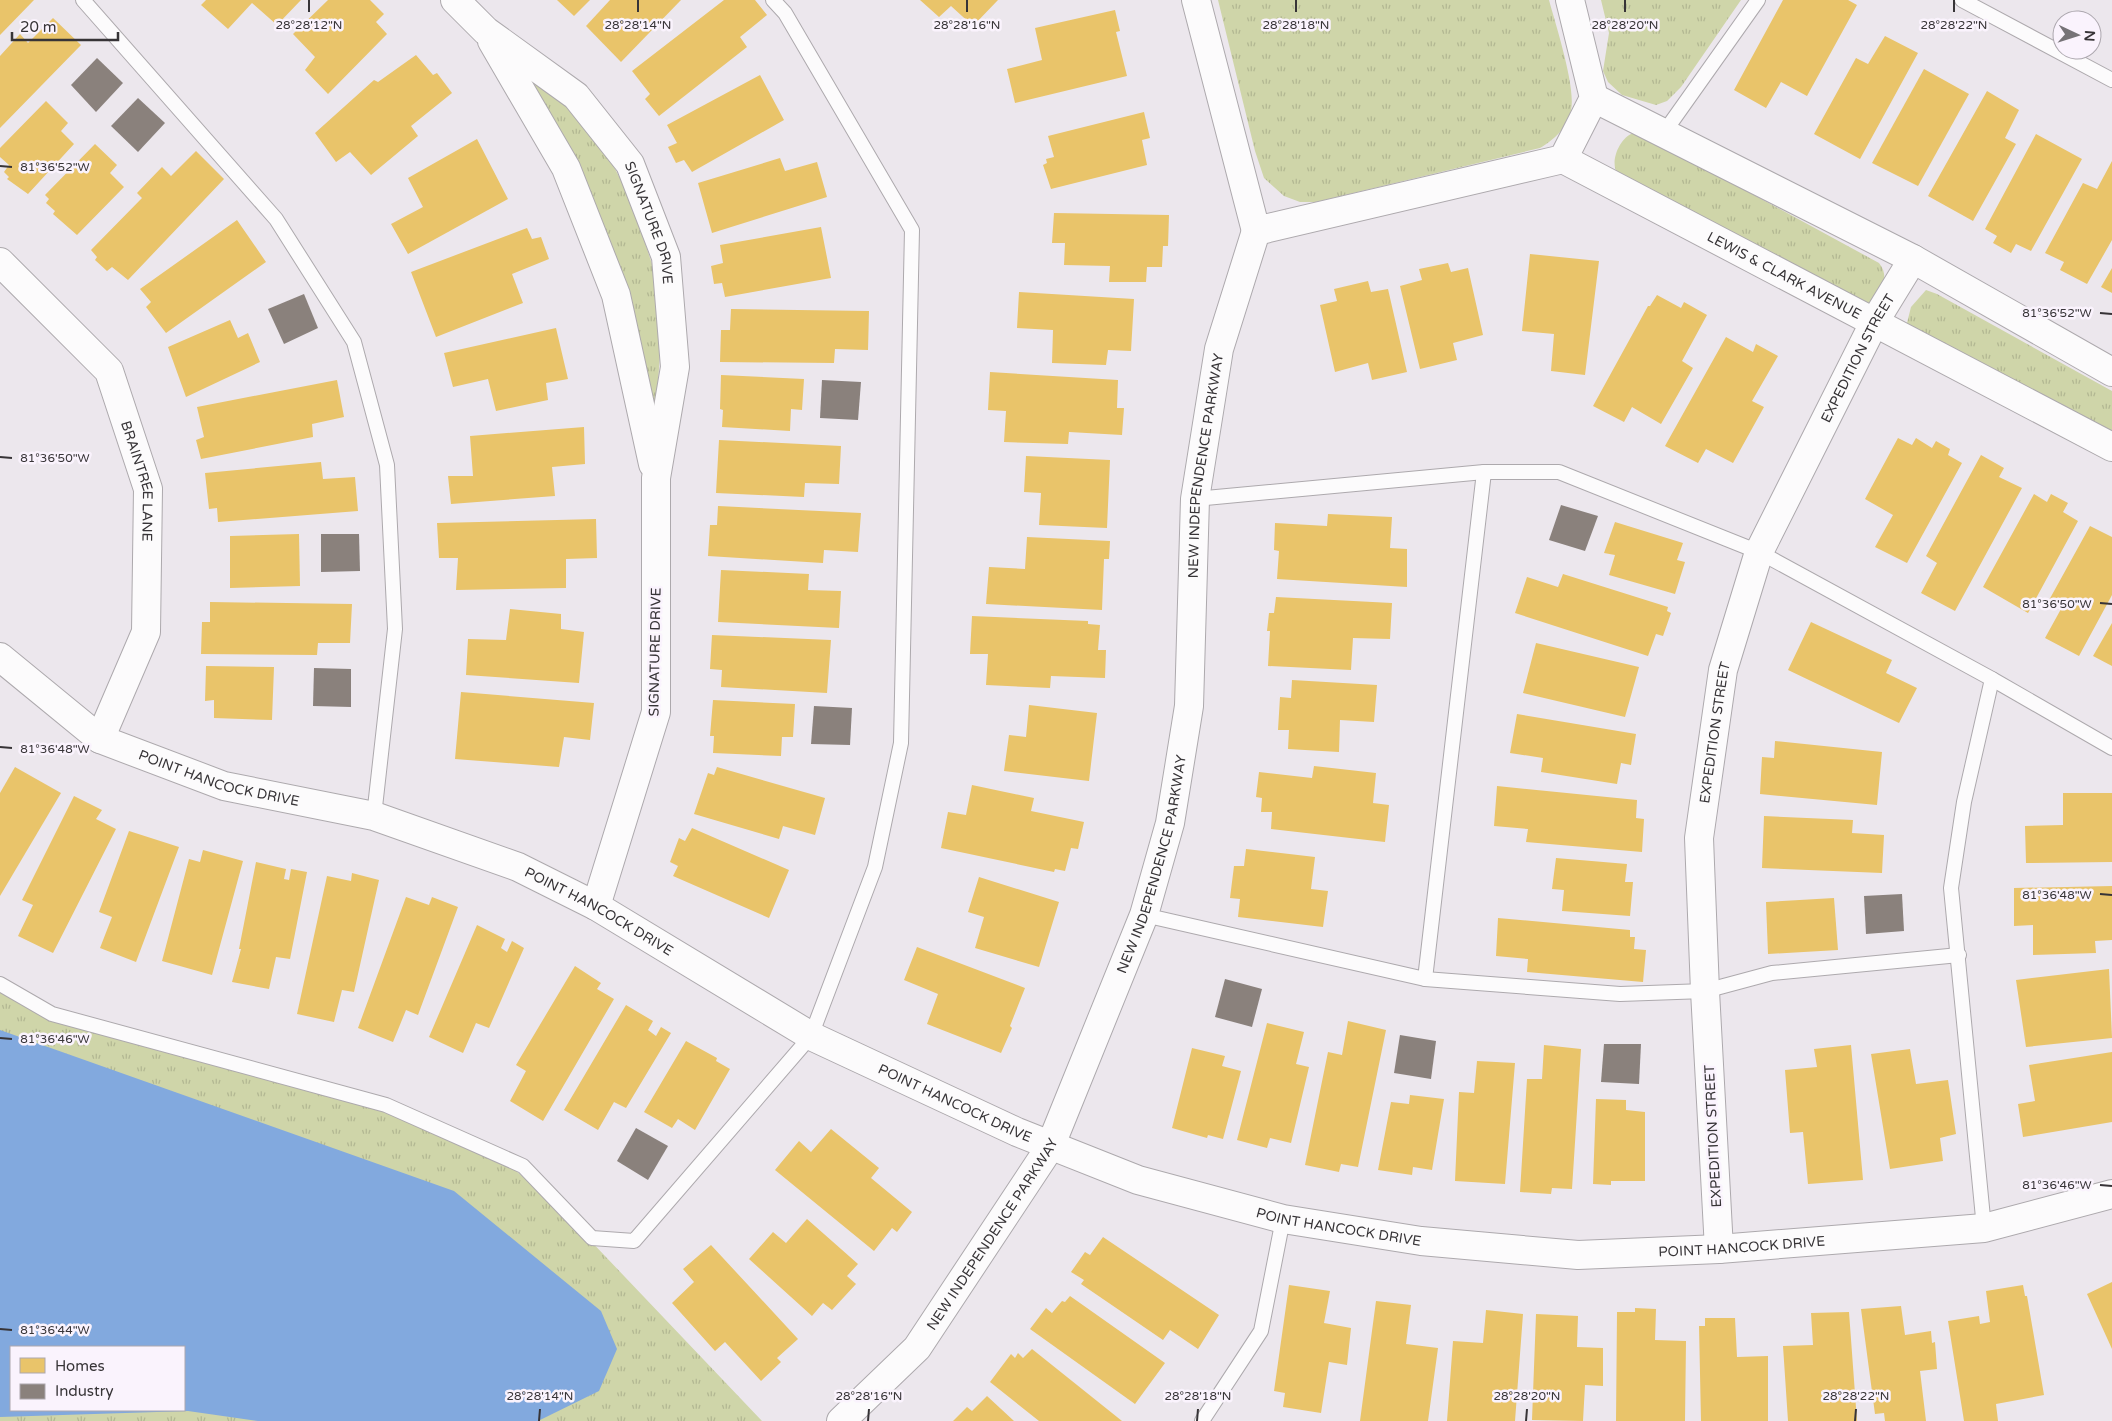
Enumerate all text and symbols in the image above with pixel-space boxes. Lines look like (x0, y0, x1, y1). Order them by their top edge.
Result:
scale bar (12, 10, 119, 42)
north arrow (2052, 10, 2102, 60)
text: 20 m (20, 18, 57, 36)
text: 28°28'12"N (276, 18, 343, 32)
text: 28°28'14"N (605, 18, 672, 32)
text: 28°28'16"N (934, 18, 1001, 32)
text: 28°28'18"N (1263, 18, 1330, 32)
text: 28°28'20"N (1592, 18, 1659, 32)
text: 28°28'22"N (1921, 18, 1988, 32)
text: N (2081, 30, 2098, 42)
street label: SIGNATURE DRIVE (621, 159, 677, 285)
text: 81°36'52"W (20, 160, 90, 174)
street label: LEWIS & CLARK AVENUE (1704, 228, 1864, 323)
street label: EXPEDITION STREET (1817, 290, 1898, 425)
text: 81°36'52"W (2022, 306, 2092, 320)
street label: NEW INDEPENDENCE PARKWAY (1184, 352, 1227, 578)
street label: BRAINTREE LANE (118, 419, 157, 542)
text: 81°36'50"W (20, 451, 90, 465)
street label: SIGNATURE DRIVE (645, 587, 665, 717)
text: 81°36'50"W (2022, 597, 2092, 611)
street label: EXPEDITION STREET (1696, 659, 1734, 805)
text: 81°36'48"W (20, 742, 90, 756)
street label: POINT HANCOCK DRIVE (136, 746, 301, 809)
street label: NEW INDEPENDENCE PARKWAY (1113, 753, 1189, 976)
street label: POINT HANCOCK DRIVE (522, 863, 676, 959)
text: 81°36'48"W (2022, 888, 2092, 902)
text: 81°36'46"W (20, 1032, 90, 1046)
street label: POINT HANCOCK DRIVE (876, 1060, 1034, 1146)
street label: EXPEDITION STREET (1701, 1064, 1725, 1208)
street label: NEW INDEPENDENCE PARKWAY (923, 1135, 1061, 1333)
text: 81°36'46"W (2022, 1178, 2092, 1192)
street label: POINT HANCOCK DRIVE (1254, 1204, 1423, 1249)
street label: POINT HANCOCK DRIVE (1658, 1232, 1826, 1260)
text: 81°36'44"W (20, 1323, 90, 1337)
legend (10, 1346, 185, 1411)
text: Homes (55, 1357, 105, 1375)
text: Industry (55, 1382, 114, 1400)
text: 28°28'14"N (507, 1389, 574, 1403)
text: 28°28'16"N (836, 1389, 903, 1403)
text: 28°28'18"N (1165, 1389, 1232, 1403)
text: 28°28'20"N (1494, 1389, 1561, 1403)
text: 28°28'22"N (1823, 1389, 1890, 1403)

